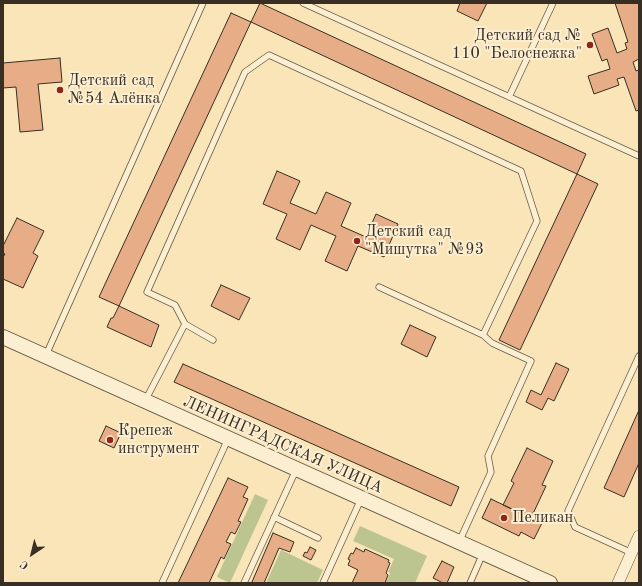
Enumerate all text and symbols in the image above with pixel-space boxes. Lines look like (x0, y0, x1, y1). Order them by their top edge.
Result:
place label: Детский сад № 110 "Белоснежка" (452, 26, 582, 64)
marker: Детский сад № 110 "Белоснежка" (585, 40, 595, 50)
place label: Детский сад №54 Алёнка (68, 71, 160, 109)
marker: Детский сад №54 Алёнка (55, 85, 65, 95)
place label: Детский сад "Мишутка" №93 (365, 222, 484, 260)
marker: Детский сад "Мишутка" №93 (352, 236, 362, 246)
street label: ЛЕНИНГРАДСКАЯ УЛИЦА (180, 392, 386, 498)
place label: Крепеж инструмент (118, 421, 199, 459)
marker: Крепеж инструмент (105, 435, 115, 445)
place label: Пеликан (512, 508, 573, 528)
marker: Пеликан (499, 513, 509, 523)
north arrow (12, 534, 52, 574)
text: С (19, 558, 31, 571)

